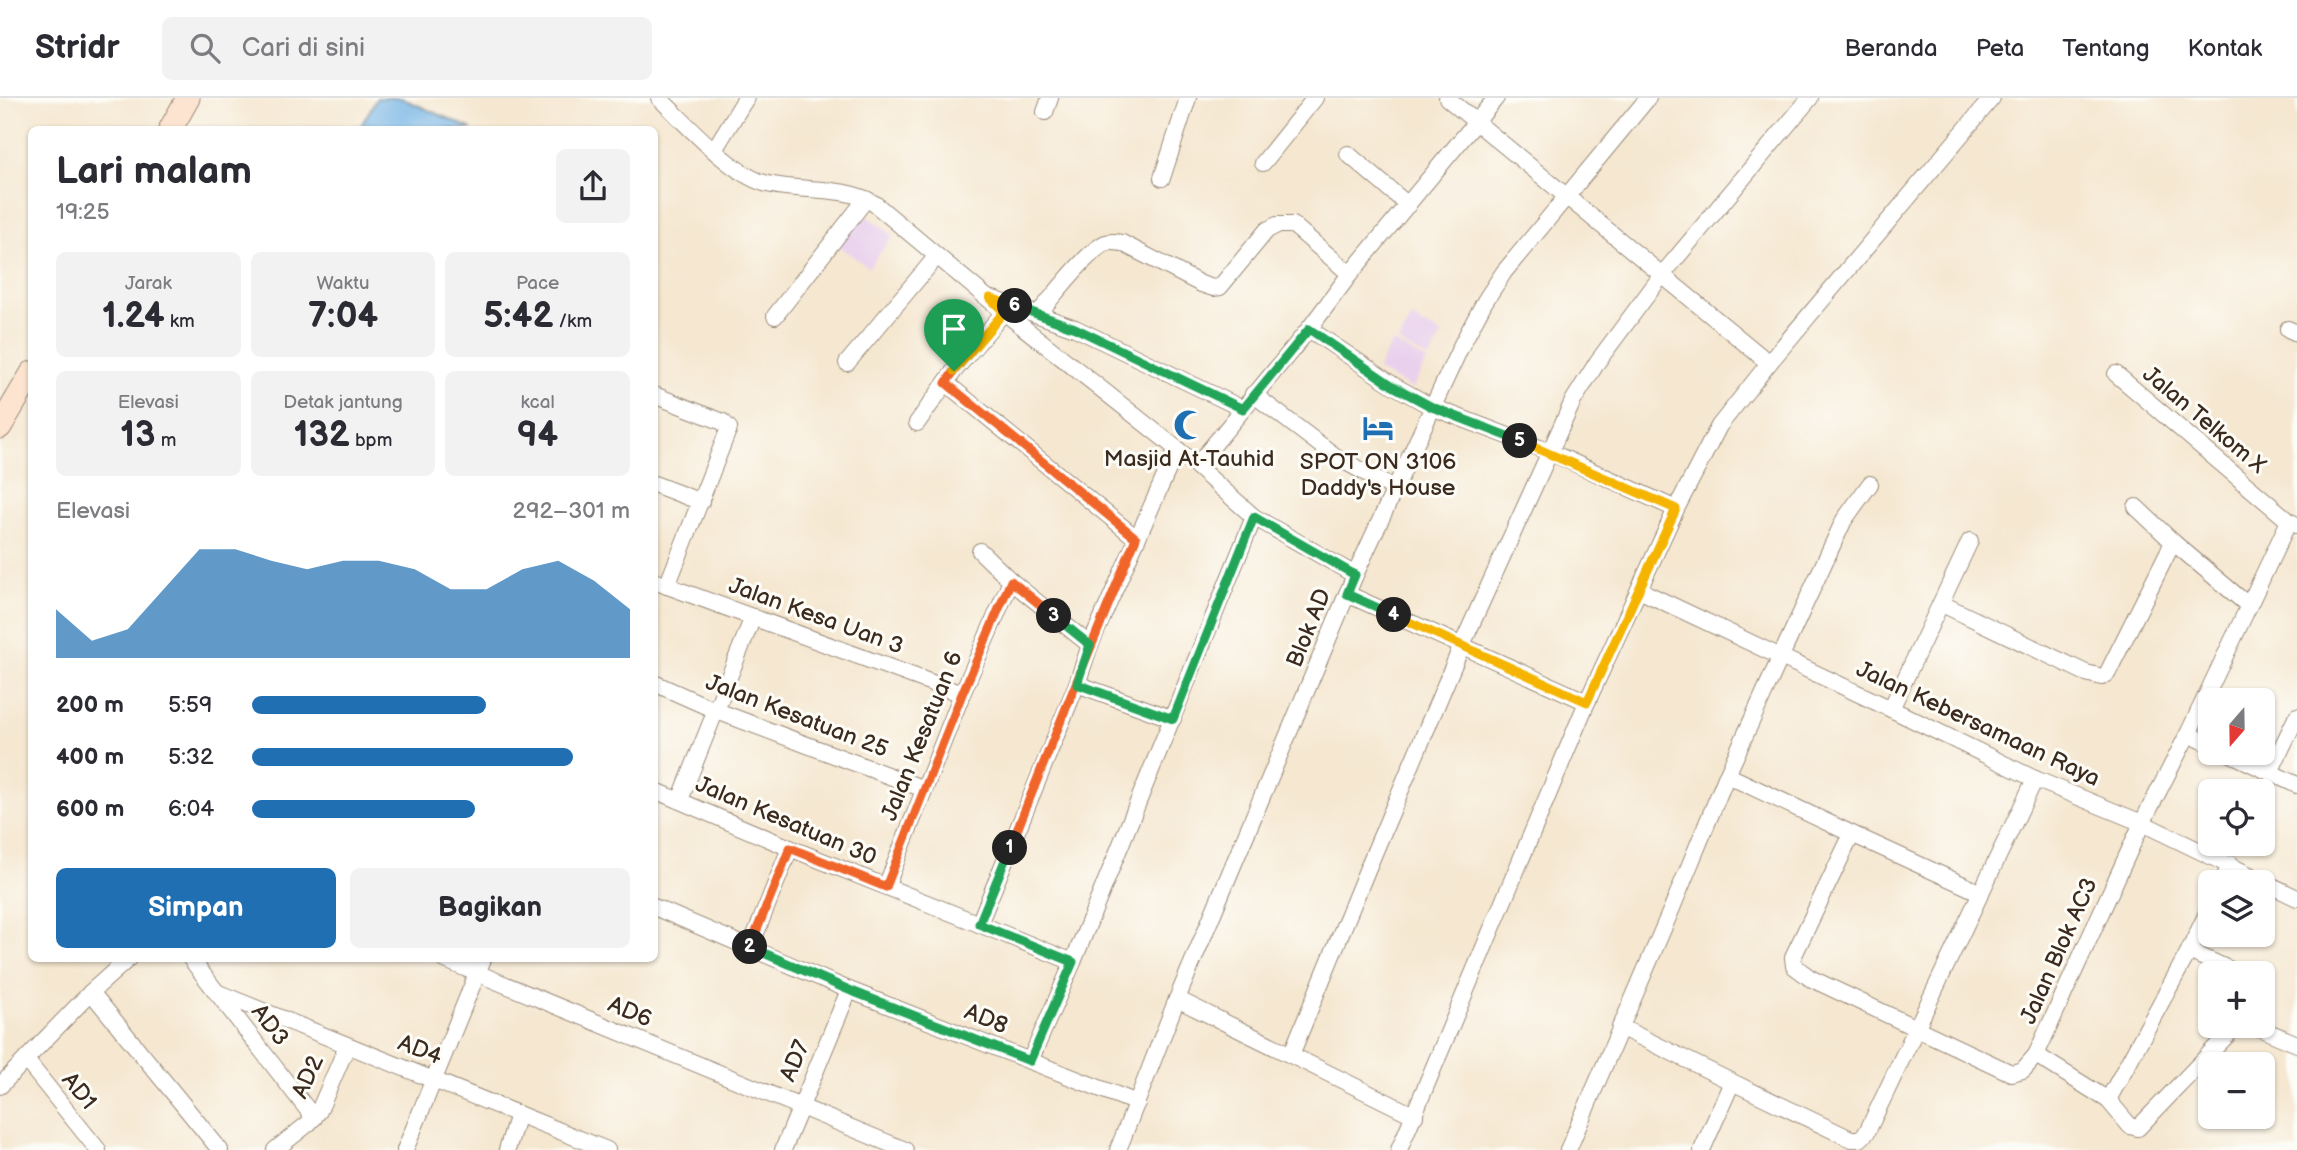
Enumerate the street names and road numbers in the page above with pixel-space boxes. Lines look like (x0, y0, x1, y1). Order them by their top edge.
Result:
street label: Jalan Telkom X (2137, 360, 2271, 480)
street label: Jalan Kesa Uan 3 (725, 571, 907, 661)
street label: Blok AD (1281, 585, 1337, 671)
street label: Jalan Kesatuan 6 (875, 647, 969, 825)
street label: Jalan Kebersamaan Raya (1852, 655, 2104, 793)
street label: Jalan Kesatuan 25 (702, 668, 892, 764)
street label: Jalan Kesatuan 30 (691, 770, 881, 872)
street label: Jalan Blok AC3 (2014, 874, 2104, 1028)
street label: AD6 (604, 990, 656, 1034)
street label: AD8 (960, 998, 1012, 1040)
street label: AD3 (245, 999, 295, 1051)
street label: AD4 (394, 1029, 446, 1071)
street label: AD7 (774, 1036, 816, 1086)
street label: AD2 (286, 1051, 330, 1103)
street label: AD1 (56, 1067, 102, 1115)

